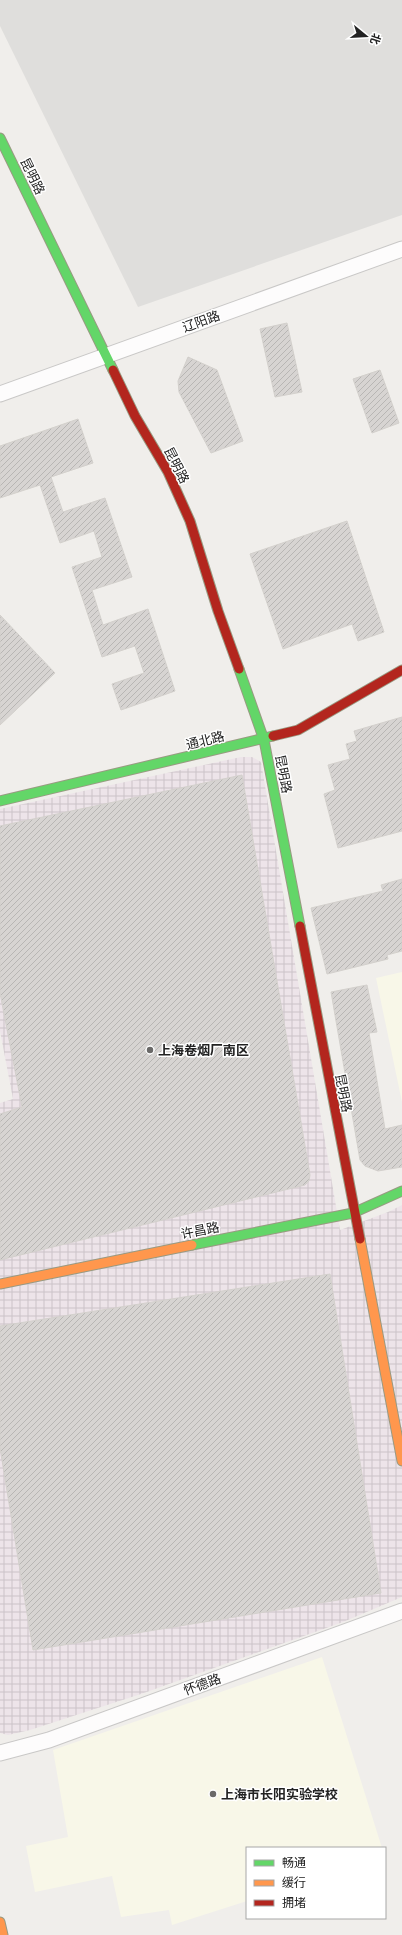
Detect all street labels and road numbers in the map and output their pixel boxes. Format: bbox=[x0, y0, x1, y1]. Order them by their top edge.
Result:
street label: 昆明路 bbox=[17, 155, 48, 197]
street label: 辽阳路 bbox=[180, 308, 222, 335]
street label: 昆明路 bbox=[161, 444, 192, 486]
street label: 通北路 bbox=[184, 728, 226, 752]
street label: 昆明路 bbox=[272, 754, 295, 795]
street label: 昆明路 bbox=[332, 1073, 355, 1114]
street label: 许昌路 bbox=[180, 1219, 221, 1242]
street label: 怀德路 bbox=[181, 1671, 223, 1698]

